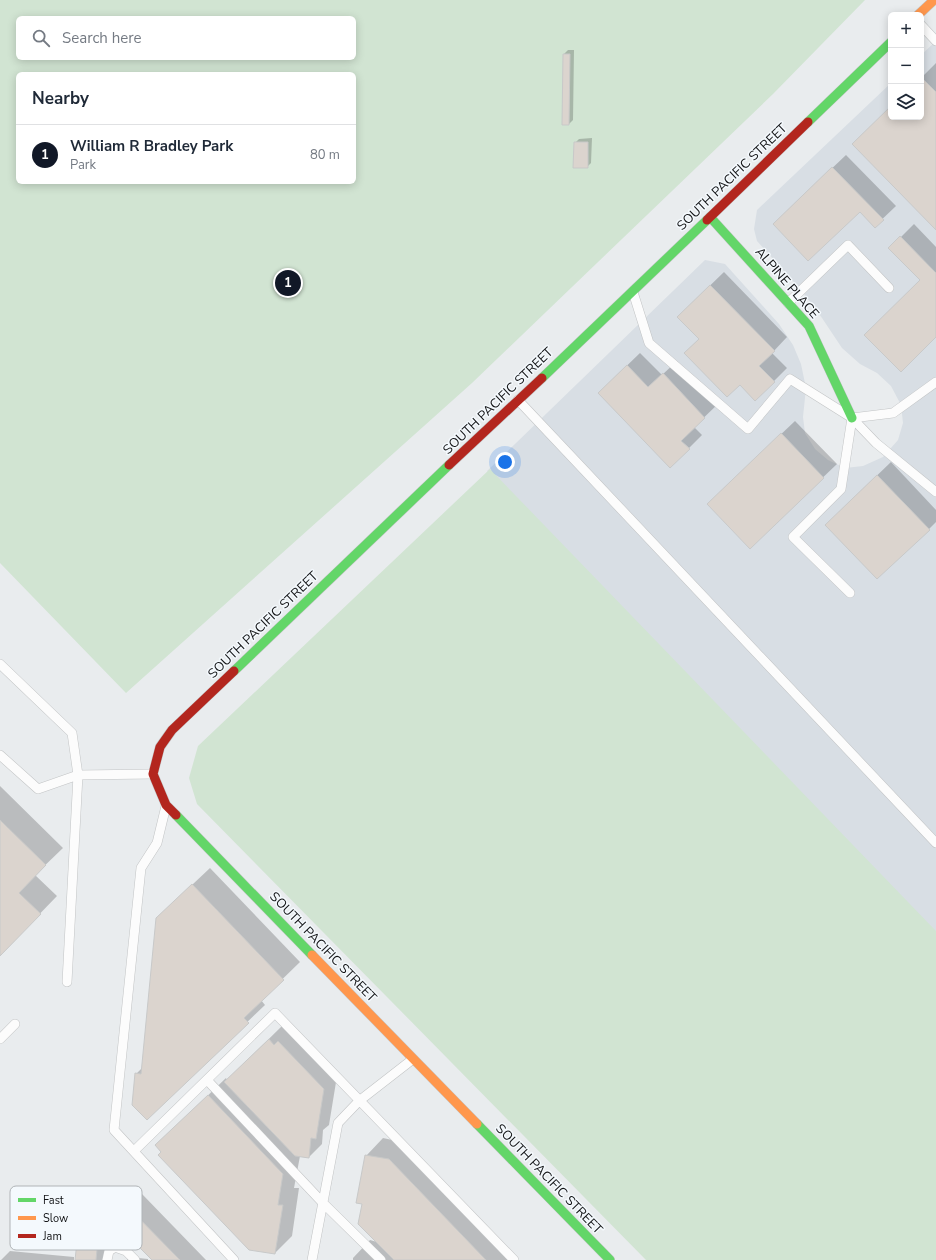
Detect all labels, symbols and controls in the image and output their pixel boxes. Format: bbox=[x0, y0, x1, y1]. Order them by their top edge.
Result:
map controls bbox=[888, 12, 924, 120]
button: + bbox=[888, 12, 924, 48]
search box bbox=[16, 16, 356, 60]
icon: search bbox=[30, 27, 52, 49]
text: Search here bbox=[62, 28, 142, 48]
button: − bbox=[888, 48, 924, 84]
button: layers bbox=[888, 84, 924, 120]
text: Nearby bbox=[32, 87, 89, 110]
street label: SOUTH PACIFIC STREET bbox=[673, 119, 791, 234]
text: William R Bradley Park bbox=[70, 136, 233, 156]
text: 1 bbox=[41, 146, 49, 164]
text: 80 m bbox=[310, 146, 340, 164]
text: Park bbox=[70, 156, 96, 174]
street label: ALPINE PLACE bbox=[751, 243, 823, 323]
pin: 1 bbox=[275, 268, 301, 298]
street label: SOUTH PACIFIC STREET bbox=[439, 343, 557, 458]
your location bbox=[495, 452, 515, 472]
street label: SOUTH PACIFIC STREET bbox=[204, 567, 322, 682]
street label: SOUTH PACIFIC STREET bbox=[266, 888, 381, 1006]
street label: SOUTH PACIFIC STREET bbox=[492, 1120, 607, 1238]
legend bbox=[10, 1186, 142, 1250]
text: Fast bbox=[43, 1193, 64, 1208]
text: Slow bbox=[43, 1211, 68, 1226]
text: Jam bbox=[42, 1229, 62, 1244]

